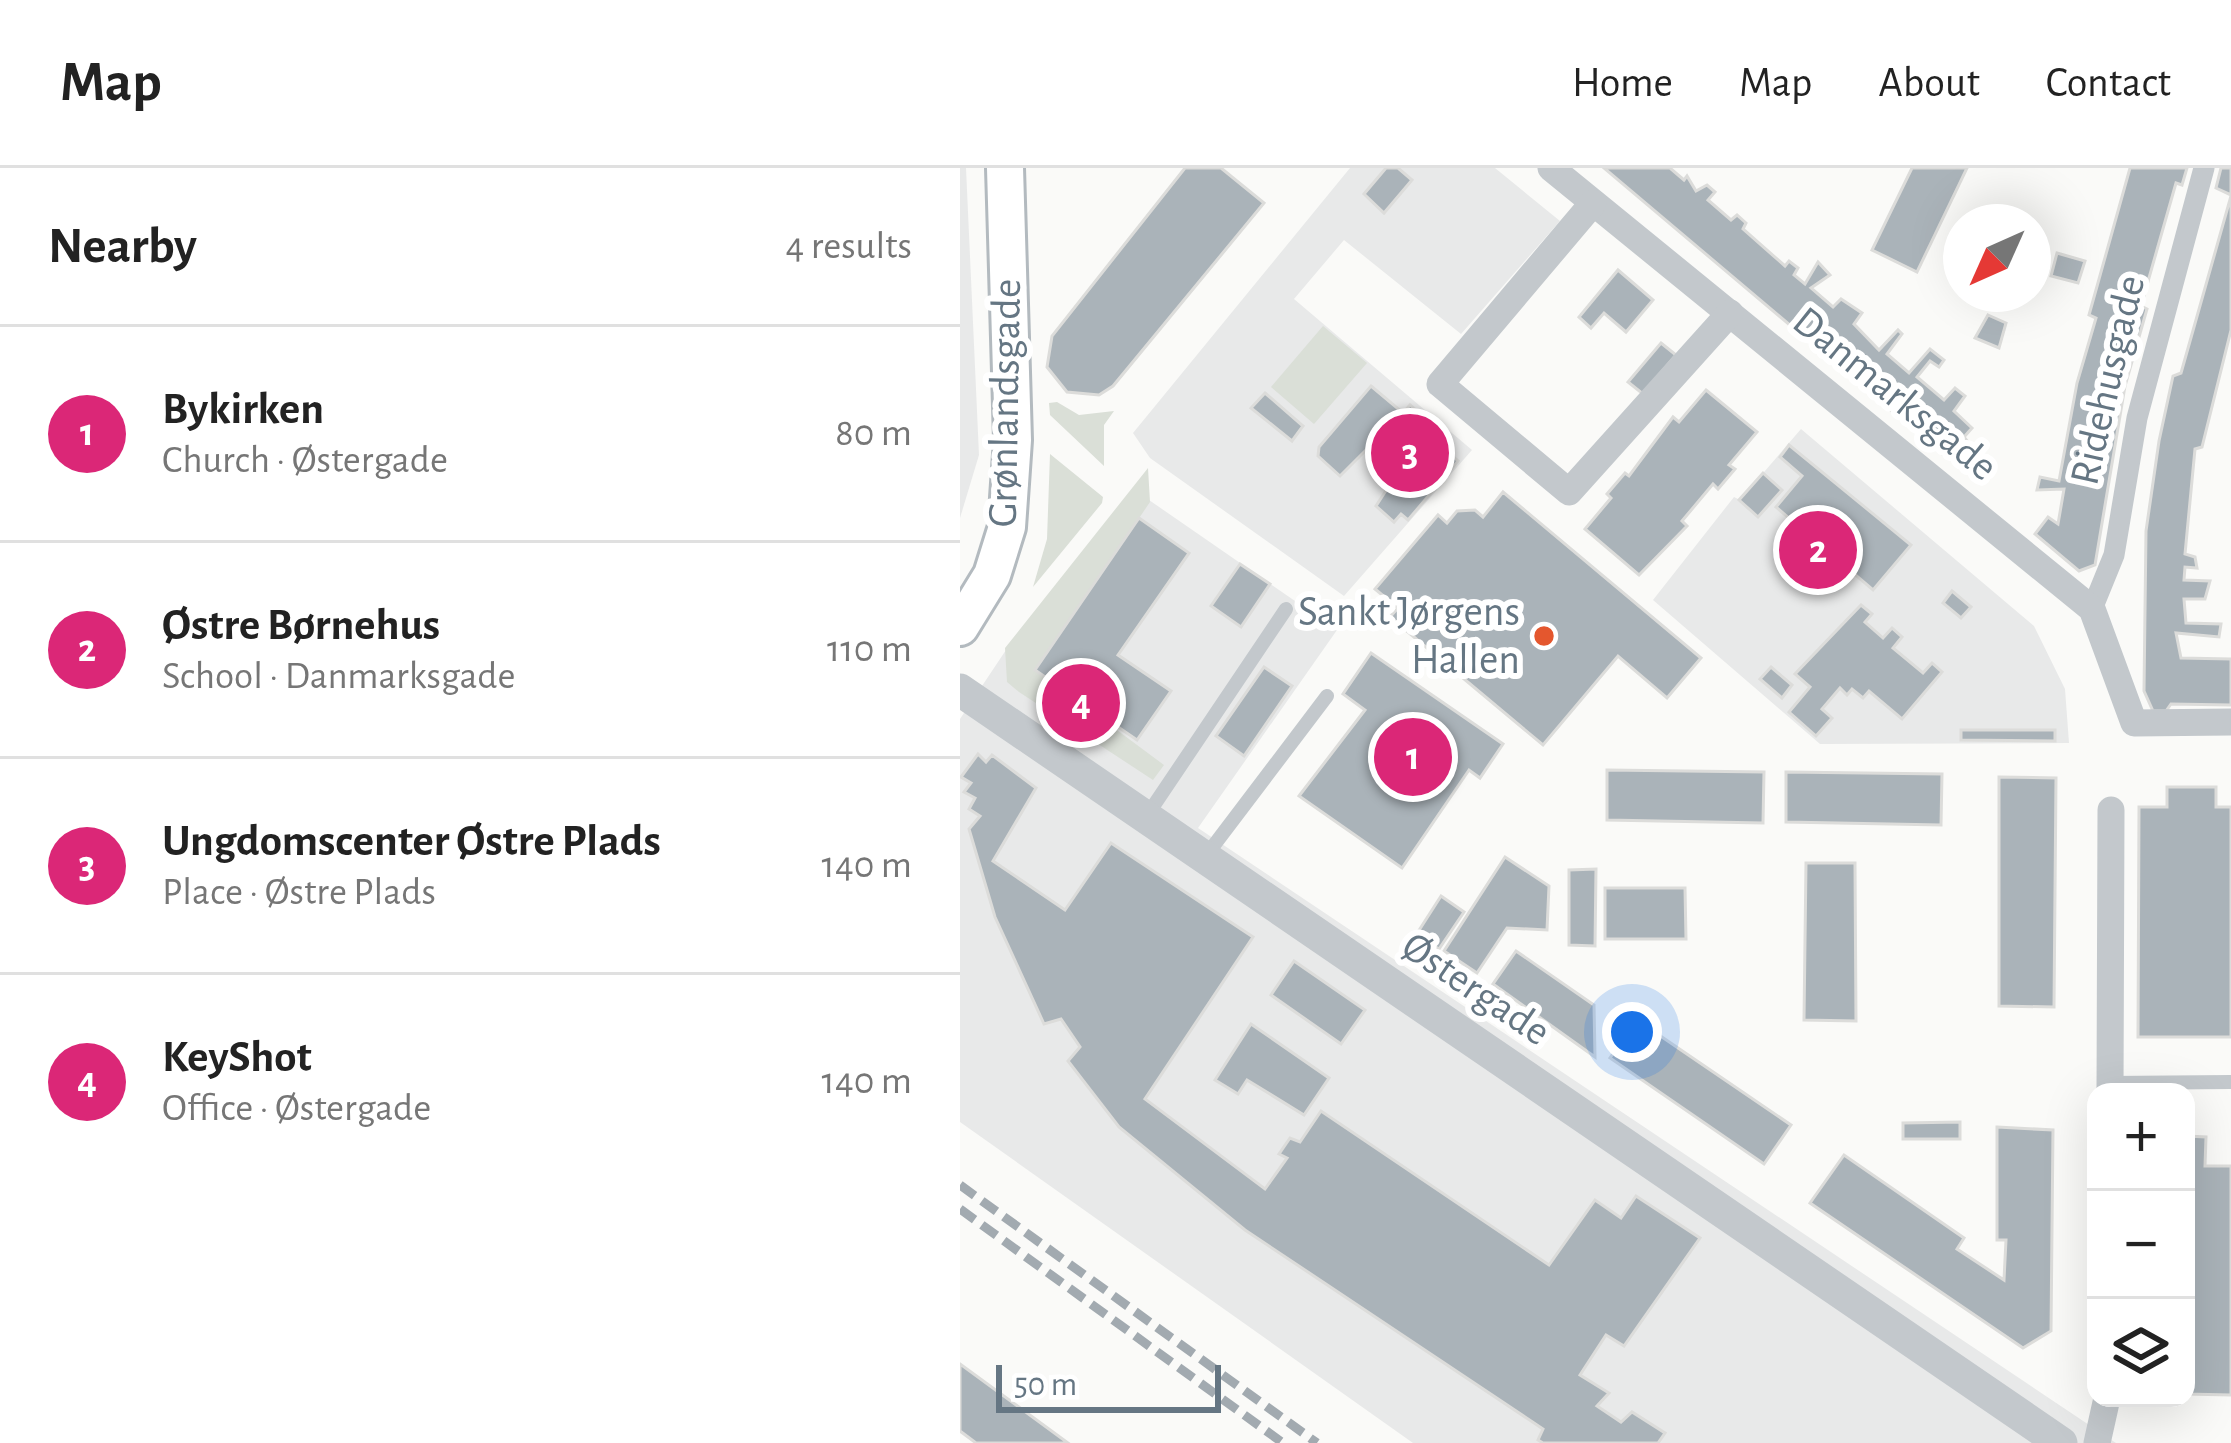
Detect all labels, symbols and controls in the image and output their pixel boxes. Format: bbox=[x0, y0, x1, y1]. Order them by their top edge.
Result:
text: Map bbox=[60, 54, 162, 111]
text: Home bbox=[1572, 62, 1673, 104]
text: Map bbox=[1739, 62, 1812, 104]
text: About bbox=[1878, 62, 1980, 104]
text: Contact bbox=[2046, 62, 2171, 104]
north arrow bbox=[1943, 204, 2051, 312]
text: Nearby bbox=[48, 221, 197, 272]
text: 4 results bbox=[785, 227, 912, 266]
street label: Ridehusgade bbox=[2063, 271, 2153, 489]
street label: Grønlandsgade bbox=[982, 278, 1028, 528]
street label: Danmarksgade bbox=[1785, 299, 2005, 489]
text: Bykirken bbox=[162, 387, 324, 432]
pin: 3 bbox=[1371, 408, 1449, 498]
text: 1 bbox=[80, 414, 94, 453]
text: 80 m bbox=[835, 414, 912, 453]
text: Church · Østergade bbox=[162, 441, 448, 480]
pin: 2 bbox=[1779, 505, 1857, 595]
place label: Sankt Jørgens Hallen bbox=[1298, 591, 1520, 681]
text: Østre Børnehus bbox=[162, 603, 440, 648]
marker: Sankt Jørgens Hallen bbox=[1531, 623, 1557, 649]
text: 2 bbox=[78, 630, 96, 669]
text: 110 m bbox=[827, 630, 912, 669]
text: School · Danmarksgade bbox=[162, 657, 516, 696]
pin: 4 bbox=[1042, 658, 1120, 748]
pin: 1 bbox=[1374, 712, 1452, 802]
text: Ungdomscenter Østre Plads bbox=[162, 819, 661, 864]
text: 3 bbox=[79, 846, 95, 885]
text: 140 m bbox=[822, 846, 912, 885]
text: Place · Østre Plads bbox=[162, 873, 436, 912]
street label: Østergade bbox=[1394, 925, 1558, 1053]
your location bbox=[1602, 1002, 1662, 1062]
text: KeyShot bbox=[162, 1035, 312, 1080]
text: 4 bbox=[77, 1062, 97, 1101]
text: 140 m bbox=[822, 1062, 912, 1101]
map controls bbox=[2087, 1083, 2195, 1407]
button: + bbox=[2087, 1083, 2195, 1191]
text: Office · Østergade bbox=[162, 1089, 431, 1128]
button: − bbox=[2087, 1191, 2195, 1299]
button: layers bbox=[2087, 1299, 2195, 1407]
scale bar bbox=[996, 1359, 1221, 1412]
text: 50 m bbox=[1014, 1369, 1077, 1402]

